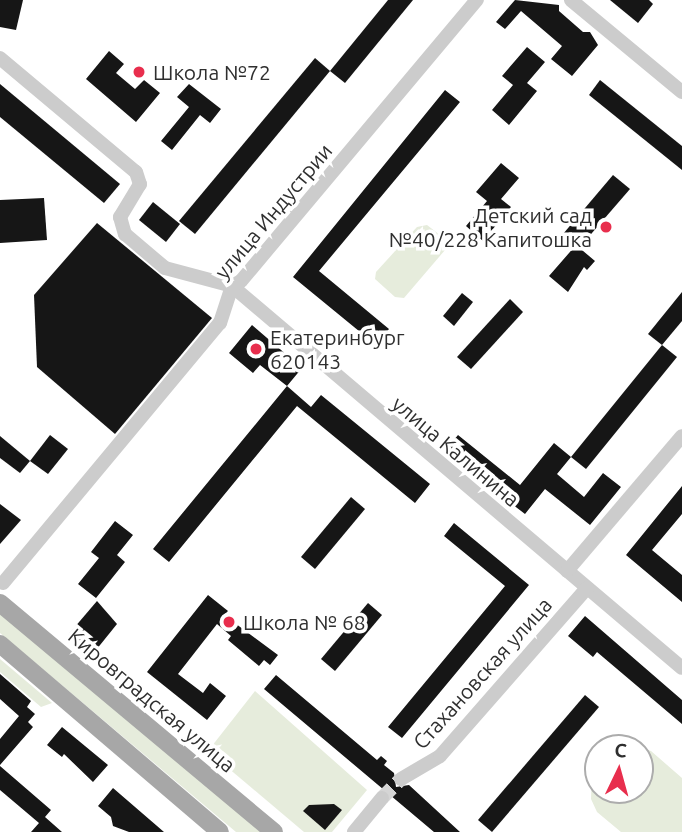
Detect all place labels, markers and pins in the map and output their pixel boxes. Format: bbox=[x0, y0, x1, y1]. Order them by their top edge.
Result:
place label: Школа №72 bbox=[153, 59, 271, 85]
marker: Школа №72 bbox=[131, 64, 147, 80]
place label: Детский сад №40/228 Капитошка bbox=[389, 202, 592, 252]
marker: Детский сад №40/228 Капитошка bbox=[598, 219, 614, 235]
place label: Екатеринбург 620143 bbox=[270, 324, 404, 374]
marker: Екатеринбург 620143 bbox=[248, 341, 264, 357]
place label: Школа № 68 bbox=[243, 609, 366, 635]
marker: Школа № 68 bbox=[221, 614, 237, 630]

